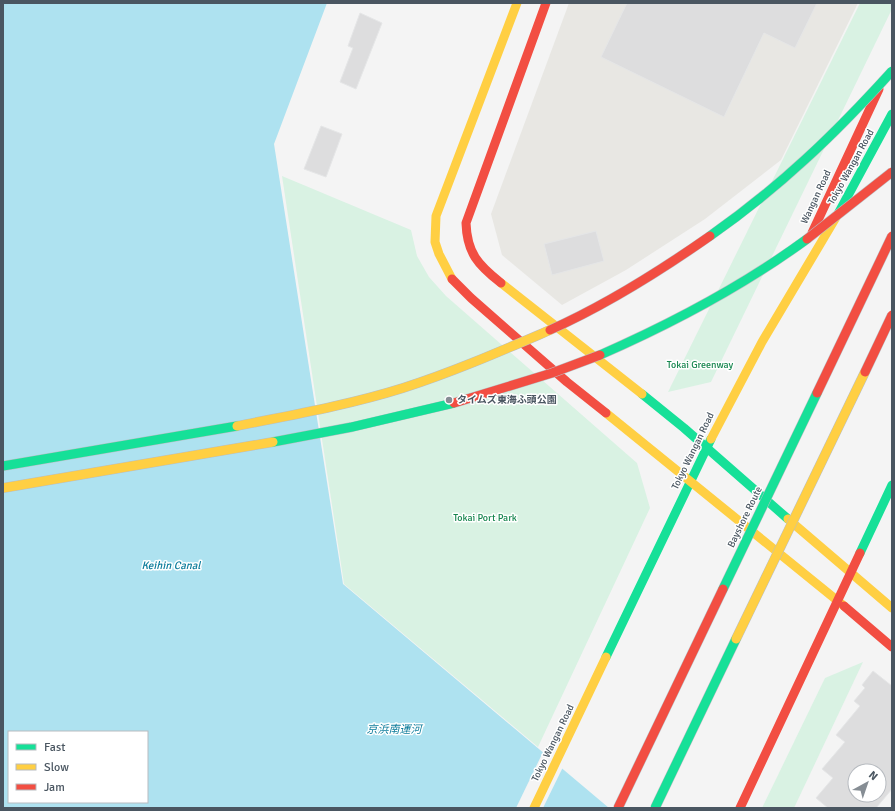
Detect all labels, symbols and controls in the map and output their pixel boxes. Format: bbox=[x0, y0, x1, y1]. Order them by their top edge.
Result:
street label: Tokyo Wangan Road bbox=[825, 127, 877, 207]
street label: Wangan Road bbox=[798, 168, 834, 226]
park label: Tokai Greenway bbox=[667, 359, 733, 371]
place label: タイムズ東海ふ頭公園 bbox=[457, 394, 557, 406]
marker: タイムズ東海ふ頭公園 bbox=[444, 395, 454, 405]
street label: Tokyo Wangan Road bbox=[669, 410, 717, 492]
street label: Bayshore Route bbox=[725, 485, 765, 549]
park label: Tokai Port Park bbox=[453, 512, 517, 524]
water label: Keihin Canal bbox=[141, 559, 201, 572]
street label: Tokyo Wangan Road bbox=[529, 702, 577, 784]
water label: 京浜南運河 bbox=[367, 723, 423, 736]
legend bbox=[8, 731, 148, 803]
text: Fast bbox=[44, 740, 65, 755]
text: Slow bbox=[44, 760, 69, 775]
north arrow bbox=[847, 763, 887, 803]
text: N bbox=[866, 768, 880, 783]
text: Jam bbox=[44, 780, 65, 795]

